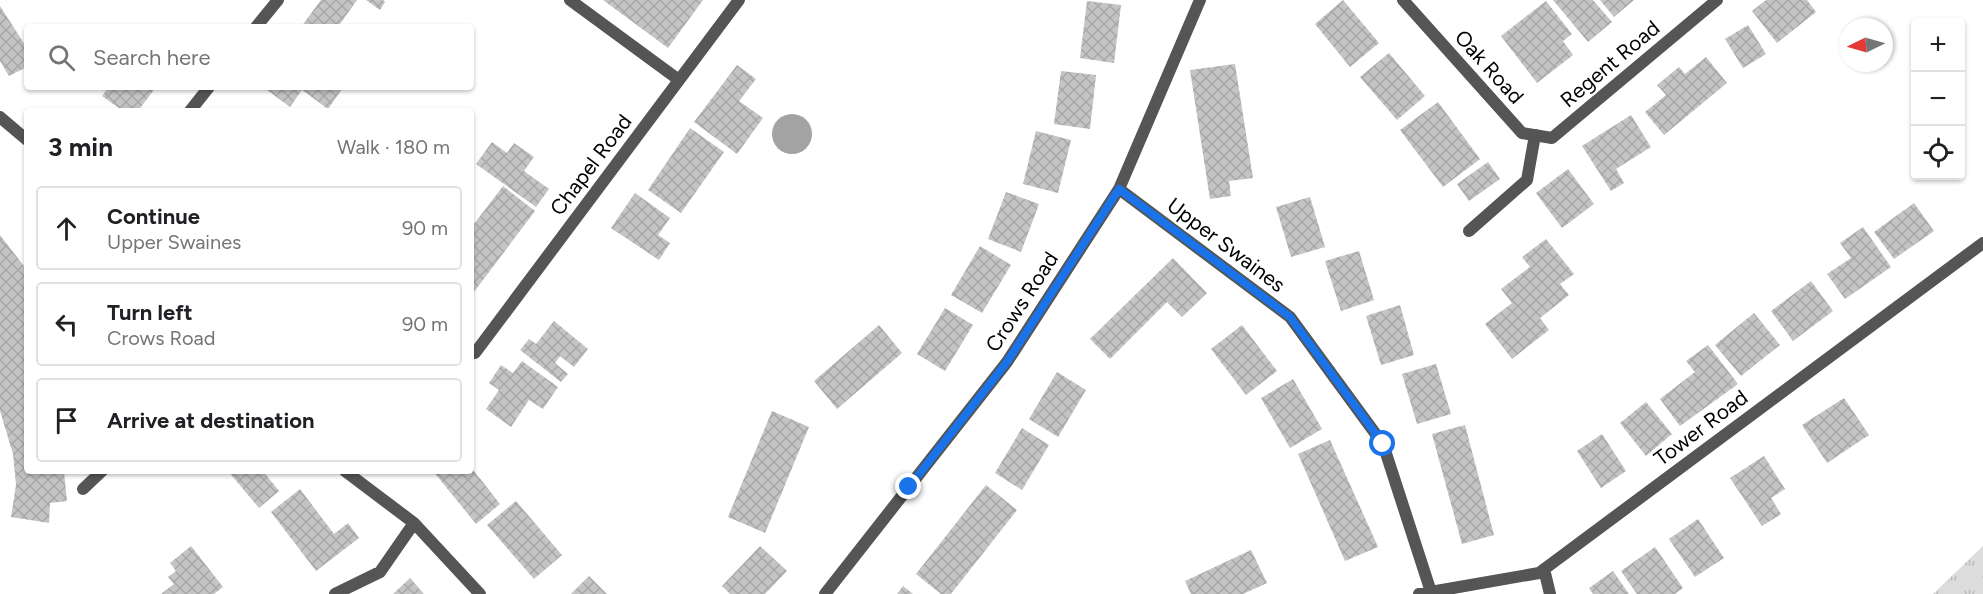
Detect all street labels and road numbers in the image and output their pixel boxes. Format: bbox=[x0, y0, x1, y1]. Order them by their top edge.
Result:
street label: Regent Road bbox=[1555, 15, 1664, 112]
street label: Oak Road bbox=[1450, 25, 1529, 109]
street label: Chapel Road bbox=[545, 109, 637, 220]
street label: Upper Swaines bbox=[1162, 192, 1290, 297]
street label: Crows Road bbox=[980, 247, 1063, 356]
street label: Tower Road bbox=[1649, 384, 1752, 471]

